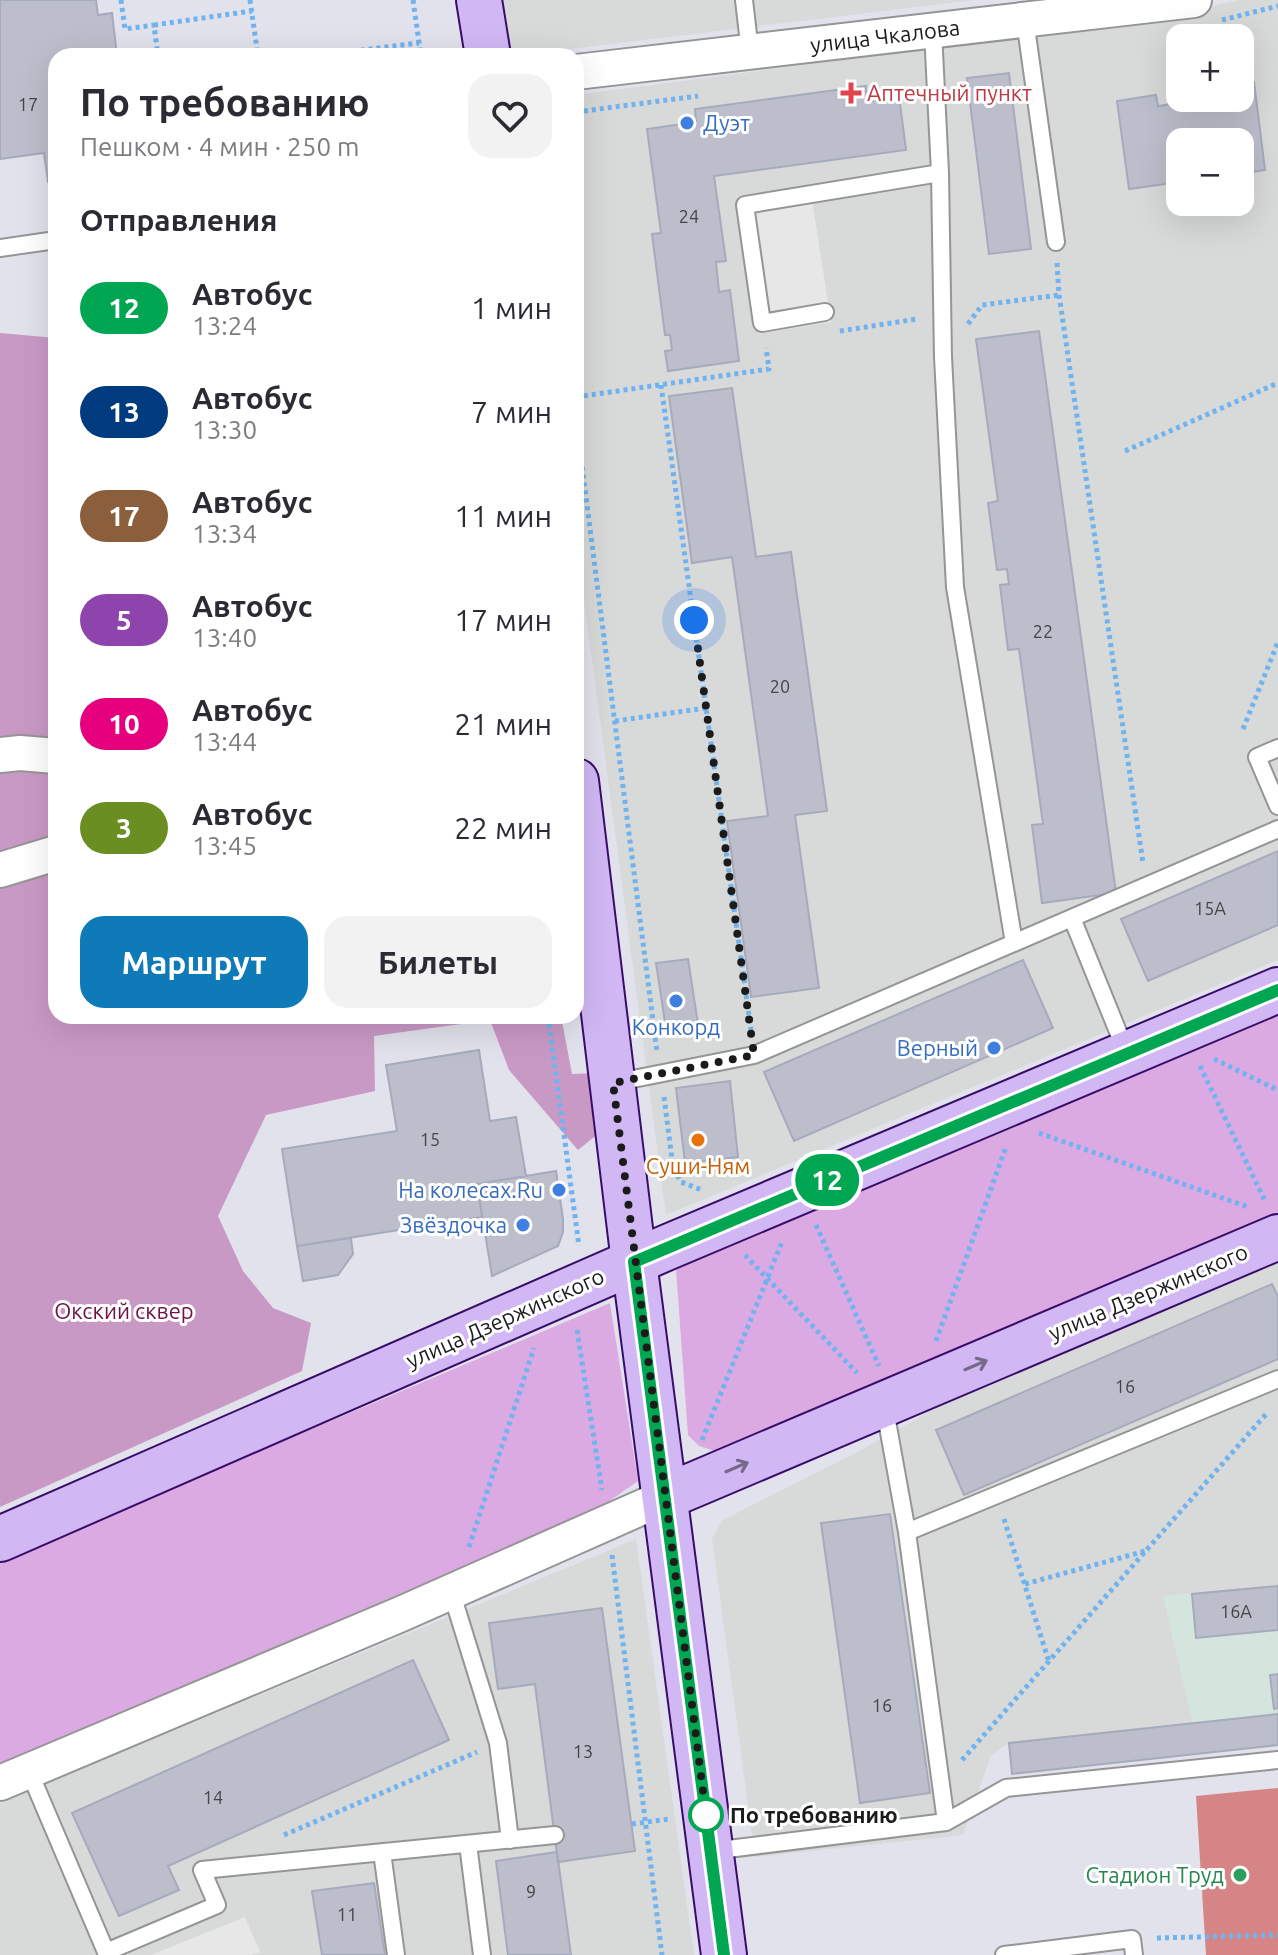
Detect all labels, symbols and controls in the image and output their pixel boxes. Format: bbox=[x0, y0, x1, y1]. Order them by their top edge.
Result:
street label: улица Чкалова bbox=[809, 14, 961, 57]
map controls bbox=[1166, 24, 1254, 216]
button: + bbox=[1166, 24, 1254, 112]
button: heart bbox=[468, 74, 552, 158]
place label: Аптечный пункт bbox=[867, 80, 1032, 105]
text: По требованию bbox=[80, 81, 370, 123]
marker: Аптечный пункт bbox=[842, 84, 860, 102]
house number: 17 bbox=[18, 94, 38, 114]
place label: Дуэт bbox=[703, 110, 750, 135]
marker: Дуэт bbox=[678, 114, 696, 132]
button: − bbox=[1166, 128, 1254, 216]
text: Пешком · 4 мин · 250 m bbox=[80, 132, 359, 161]
text: Отправления bbox=[80, 203, 277, 237]
house number: 24 bbox=[679, 206, 699, 226]
text: Автобус bbox=[192, 277, 312, 311]
text: 1 мин bbox=[471, 291, 552, 325]
text: 12 bbox=[108, 292, 140, 323]
text: 13:24 bbox=[192, 311, 257, 340]
text: Автобус bbox=[192, 381, 312, 415]
text: 7 мин bbox=[471, 395, 552, 429]
text: 13 bbox=[108, 396, 140, 427]
text: 13:30 bbox=[192, 415, 257, 444]
text: Автобус bbox=[192, 485, 312, 519]
text: 11 мин bbox=[454, 499, 552, 533]
text: 17 bbox=[108, 500, 140, 531]
text: 13:34 bbox=[192, 519, 257, 548]
text: Автобус bbox=[192, 589, 312, 623]
your location bbox=[674, 600, 714, 640]
text: 17 мин bbox=[454, 603, 552, 637]
text: 5 bbox=[116, 604, 132, 635]
house number: 22 bbox=[1033, 621, 1053, 641]
text: 13:40 bbox=[192, 623, 257, 652]
house number: 20 bbox=[770, 676, 790, 696]
text: Автобус bbox=[192, 693, 312, 727]
text: 21 мин bbox=[454, 707, 552, 741]
text: 10 bbox=[108, 708, 140, 739]
text: 13:44 bbox=[192, 727, 257, 756]
text: Автобус bbox=[192, 797, 312, 831]
text: 22 мин bbox=[454, 811, 552, 845]
text: 3 bbox=[116, 812, 132, 843]
text: 13:45 bbox=[192, 831, 257, 860]
house number: 15А bbox=[1194, 898, 1226, 918]
button: Маршрут bbox=[80, 916, 308, 1008]
button: Билеты bbox=[324, 916, 552, 1008]
marker: Конкорд bbox=[667, 992, 685, 1010]
place label: Конкорд bbox=[632, 1014, 720, 1039]
place label: Верный bbox=[897, 1035, 978, 1060]
marker: Верный bbox=[985, 1039, 1003, 1057]
house number: 15 bbox=[420, 1129, 440, 1149]
marker: Суши-Ням bbox=[689, 1131, 707, 1149]
place label: Суши-Ням bbox=[646, 1153, 750, 1178]
line badge: 12 bbox=[791, 1154, 863, 1206]
text: 12 bbox=[811, 1164, 843, 1195]
place label: На колесах.Ru bbox=[398, 1177, 543, 1202]
marker: На колесах.Ru bbox=[550, 1181, 568, 1199]
place label: Звёздочка bbox=[400, 1212, 507, 1237]
marker: Звёздочка bbox=[514, 1216, 532, 1234]
street label: улица Дзержинского bbox=[1045, 1238, 1251, 1345]
street label: улица Дзержинского bbox=[402, 1263, 608, 1372]
park label: Окский сквер bbox=[54, 1298, 194, 1323]
one-way arrow bbox=[963, 1356, 988, 1371]
house number: 16 bbox=[1115, 1376, 1135, 1396]
one-way arrow bbox=[724, 1458, 749, 1473]
house number: 16А bbox=[1220, 1601, 1252, 1621]
house number: 16 bbox=[872, 1695, 892, 1715]
house number: 13 bbox=[573, 1741, 593, 1761]
house number: 14 bbox=[203, 1787, 223, 1807]
marker: По требованию bbox=[689, 1798, 723, 1832]
place label: По требованию bbox=[730, 1802, 898, 1827]
place label: Стадион Труд bbox=[1085, 1862, 1224, 1887]
marker: Стадион Труд bbox=[1231, 1866, 1249, 1884]
house number: 9 bbox=[526, 1881, 536, 1901]
house number: 11 bbox=[337, 1904, 357, 1924]

